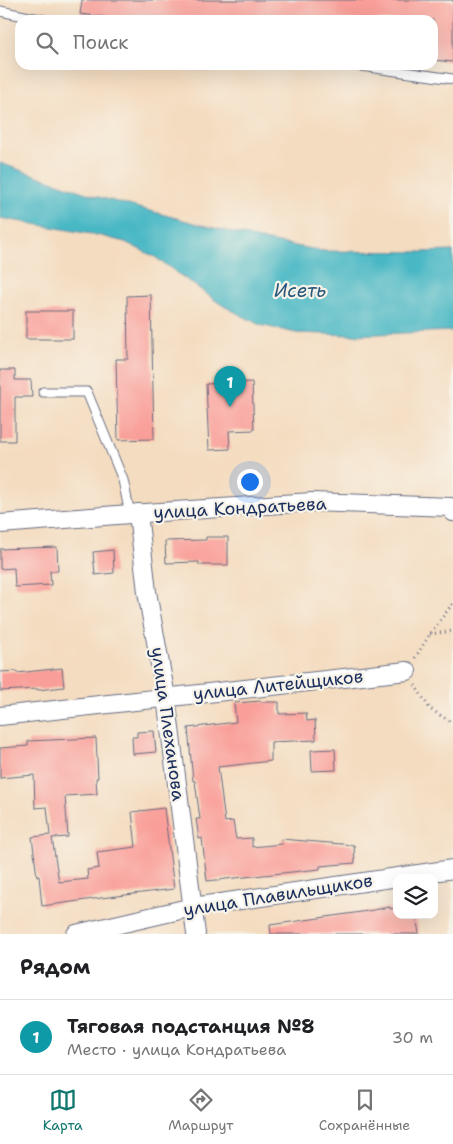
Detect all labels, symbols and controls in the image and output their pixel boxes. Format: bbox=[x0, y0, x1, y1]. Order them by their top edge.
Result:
search box bbox=[15, 15, 438, 70]
icon: search bbox=[33, 29, 61, 57]
text: Поиск bbox=[73, 30, 128, 55]
water label: Исеть bbox=[274, 278, 326, 303]
pin: 1 bbox=[214, 366, 246, 407]
your location bbox=[237, 469, 263, 495]
street label: улица Кондратьева bbox=[153, 491, 327, 525]
street label: улица Плеханова bbox=[145, 646, 191, 802]
street label: улица Литейщиков bbox=[192, 664, 364, 706]
street label: улица Плавильщиков bbox=[182, 868, 374, 922]
map controls bbox=[393, 874, 438, 919]
button: layers bbox=[393, 874, 438, 919]
text: Рядом bbox=[20, 953, 90, 981]
text: Тяговая подстанция №8 bbox=[67, 1014, 315, 1039]
text: 1 bbox=[32, 1027, 40, 1048]
text: 30 m bbox=[392, 1027, 433, 1048]
text: Место · улица Кондратьева bbox=[67, 1039, 286, 1060]
tab: Карта bbox=[43, 1086, 83, 1134]
tab: Маршрут bbox=[168, 1086, 233, 1134]
tab: Сохранённые bbox=[319, 1086, 410, 1134]

